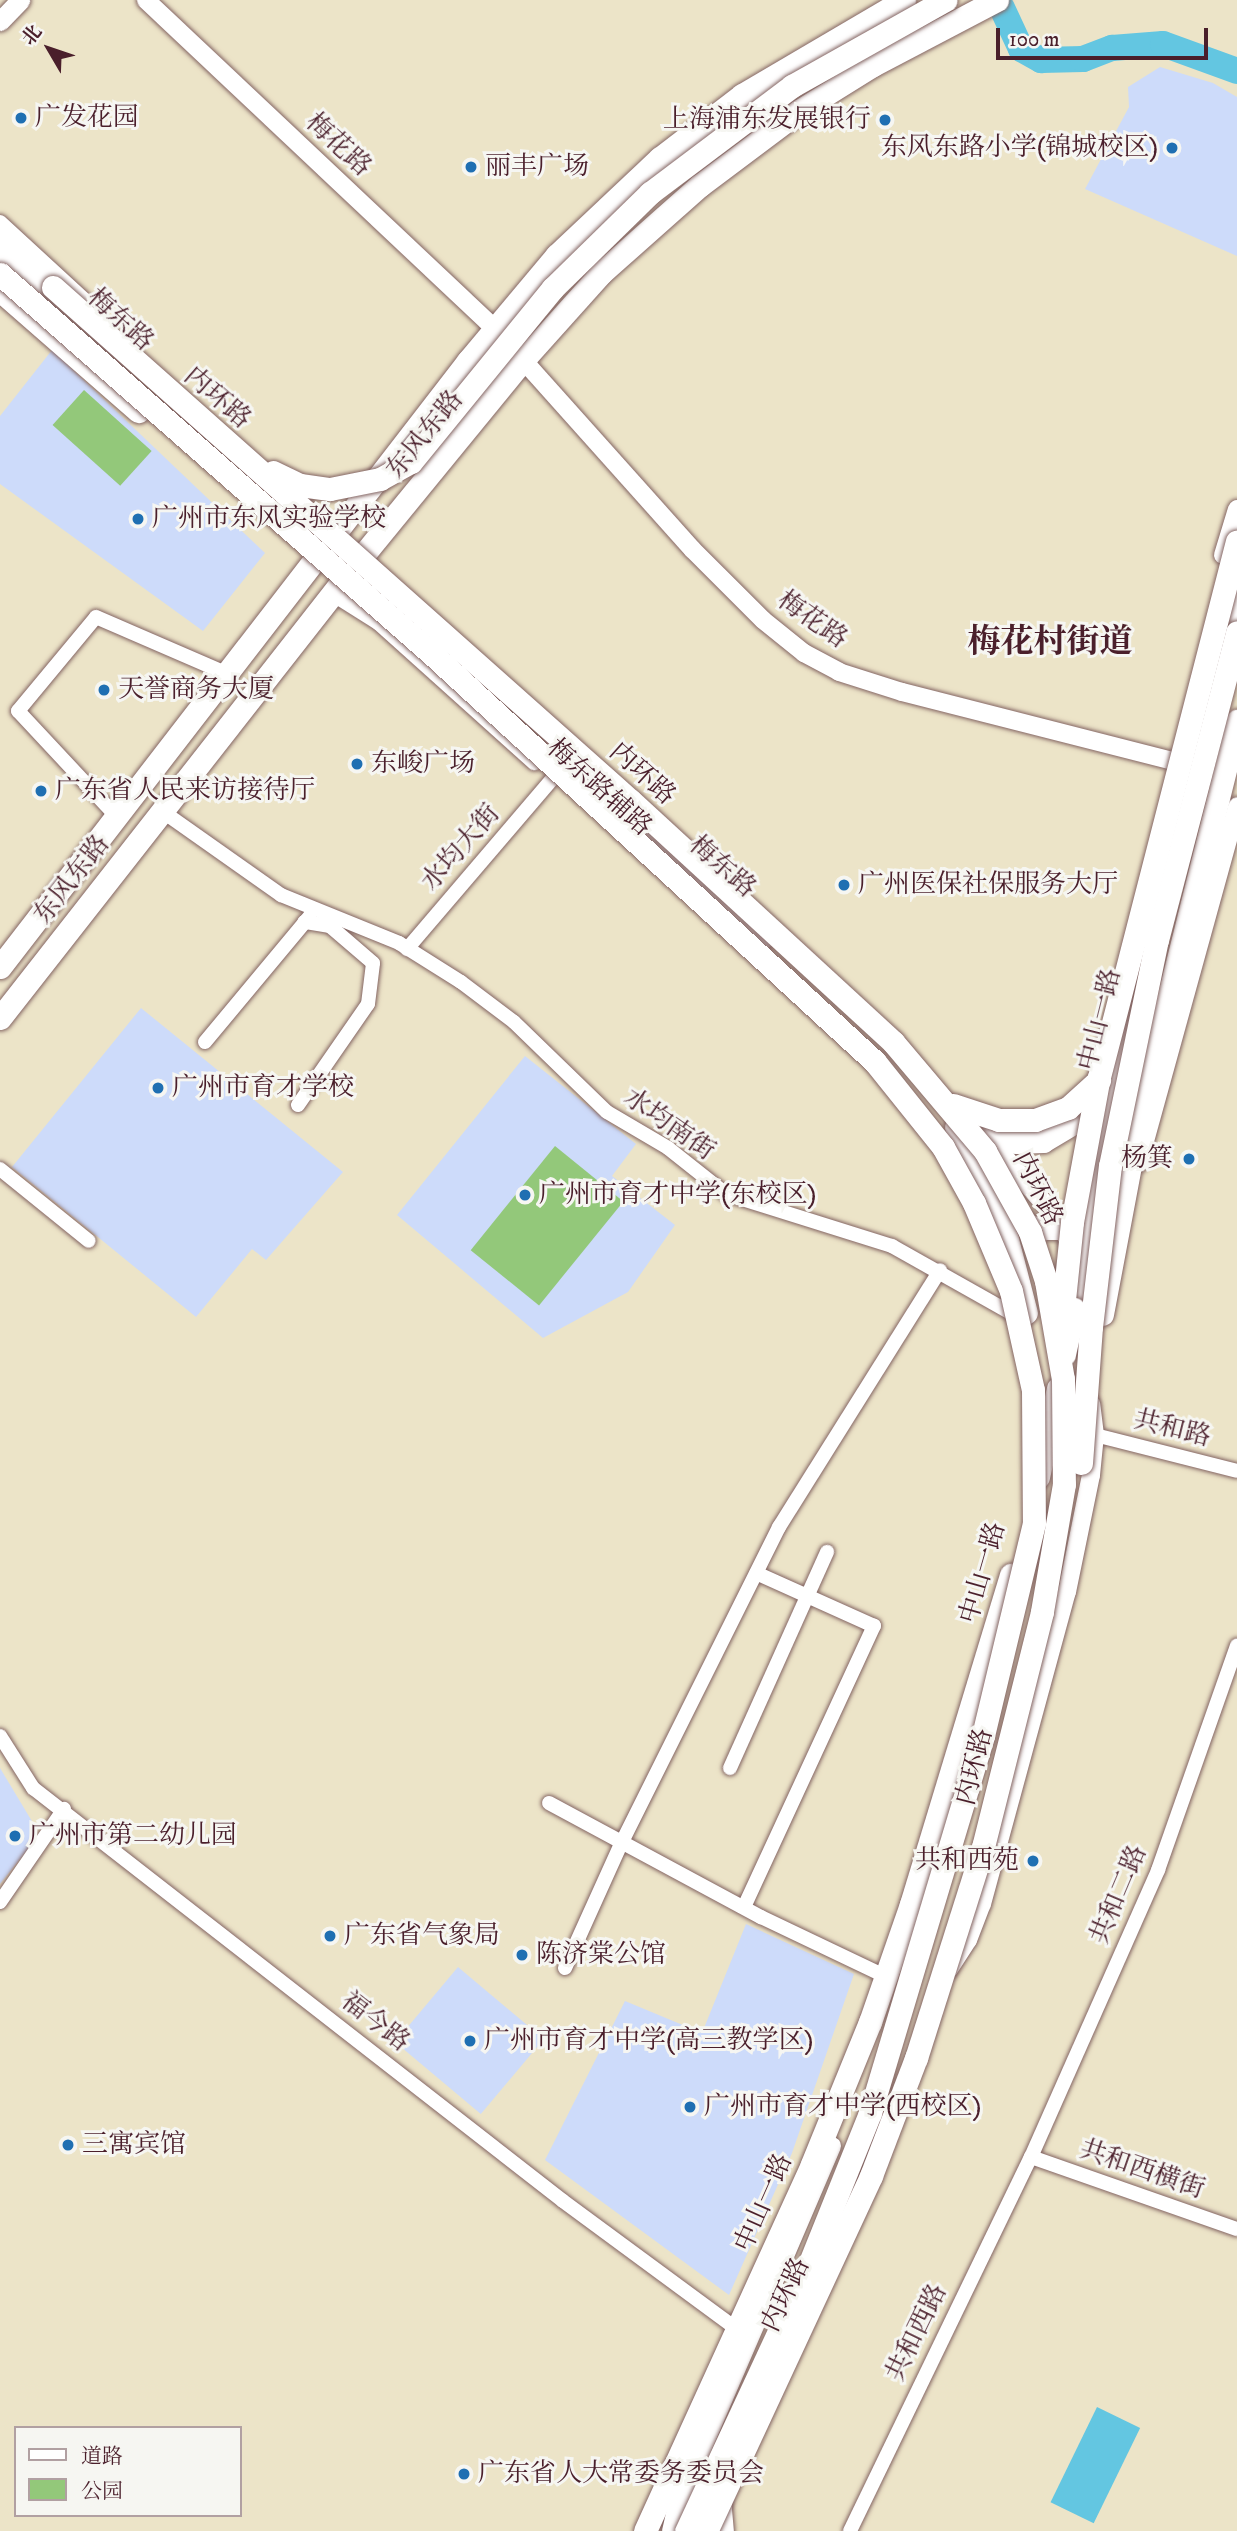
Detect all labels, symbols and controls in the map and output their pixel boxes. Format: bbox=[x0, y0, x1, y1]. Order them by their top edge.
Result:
north arrow bbox=[14, 14, 84, 84]
scale bar bbox=[999, 14, 1211, 58]
text: 北 bbox=[17, 21, 47, 50]
text: 100 m bbox=[1009, 27, 1060, 53]
place label: 广发花园 bbox=[35, 102, 139, 134]
place label: 上海浦东发展银行 bbox=[663, 104, 871, 136]
street label: 梅花路 bbox=[299, 107, 377, 183]
marker: 广发花园 bbox=[13, 110, 29, 126]
marker: 上海浦东发展银行 bbox=[877, 112, 893, 128]
place label: 东风东路小学(锦城校区) bbox=[881, 132, 1158, 164]
marker: 东风东路小学(锦城校区) bbox=[1164, 140, 1180, 156]
place label: 丽丰广场 bbox=[485, 151, 589, 183]
marker: 丽丰广场 bbox=[463, 159, 479, 175]
street label: 梅东路 bbox=[81, 282, 159, 358]
street label: 内环路 bbox=[177, 361, 257, 435]
street label: 东风东路 bbox=[380, 385, 470, 485]
place label: 广州市东风实验学校 bbox=[152, 503, 386, 535]
marker: 广州市东风实验学校 bbox=[130, 511, 146, 527]
street label: 梅花路 bbox=[771, 585, 853, 655]
district label: 梅花村街道 bbox=[968, 623, 1132, 663]
place label: 天誉商务大厦 bbox=[118, 674, 274, 706]
marker: 天誉商务大厦 bbox=[96, 682, 112, 698]
street label: 梅东路辅路 bbox=[540, 733, 658, 843]
street label: 内环路 bbox=[603, 736, 681, 812]
place label: 东峻广场 bbox=[371, 748, 475, 780]
marker: 东峻广场 bbox=[349, 756, 365, 772]
place label: 广东省人民来访接待厅 bbox=[55, 775, 315, 807]
marker: 广东省人民来访接待厅 bbox=[33, 783, 49, 799]
street label: 水均大街 bbox=[415, 799, 507, 897]
street label: 东风东路 bbox=[28, 829, 116, 931]
street label: 梅东路 bbox=[682, 830, 762, 904]
place label: 广州医保社保服务大厅 bbox=[858, 869, 1118, 901]
marker: 广州医保社保服务大厅 bbox=[836, 877, 852, 893]
street label: 中山一路 bbox=[1072, 966, 1128, 1074]
place label: 广州市育才学校 bbox=[172, 1072, 354, 1104]
marker: 广州市育才学校 bbox=[150, 1080, 166, 1096]
street label: 水均南街 bbox=[617, 1082, 721, 1168]
place label: 杨箕 bbox=[1121, 1143, 1173, 1175]
street label: 内环路 bbox=[1005, 1147, 1069, 1231]
marker: 杨箕 bbox=[1179, 1149, 1199, 1169]
place label: 广州市育才中学(东校区) bbox=[539, 1179, 816, 1211]
marker: 广州市育才中学(东校区) bbox=[517, 1187, 533, 1203]
street label: 共和路 bbox=[1130, 1404, 1214, 1454]
street label: 中山一路 bbox=[954, 1519, 1012, 1627]
street label: 内环路 bbox=[950, 1725, 1000, 1809]
place label: 广州市第二幼儿园 bbox=[29, 1820, 237, 1852]
marker: 广州市第二幼儿园 bbox=[7, 1828, 23, 1844]
street label: 共和二路 bbox=[1084, 1841, 1154, 1949]
place label: 共和西苑 bbox=[915, 1845, 1019, 1877]
marker: 共和西苑 bbox=[1025, 1853, 1041, 1869]
place label: 广东省气象局 bbox=[344, 1920, 500, 1952]
marker: 广东省气象局 bbox=[322, 1928, 338, 1944]
place label: 陈济棠公馆 bbox=[536, 1939, 666, 1971]
marker: 陈济棠公馆 bbox=[514, 1947, 530, 1963]
street label: 福今路 bbox=[335, 1986, 415, 2058]
place label: 广州市育才中学(高三教学区) bbox=[484, 2025, 813, 2057]
marker: 广州市育才中学(高三教学区) bbox=[462, 2033, 478, 2049]
place label: 广州市育才中学(西校区) bbox=[704, 2091, 981, 2123]
marker: 广州市育才中学(西校区) bbox=[682, 2099, 698, 2115]
place label: 三寓宾馆 bbox=[82, 2129, 186, 2161]
street label: 共和西横街 bbox=[1075, 2134, 1209, 2206]
marker: 三寓宾馆 bbox=[60, 2137, 76, 2153]
street label: 中山一路 bbox=[729, 2149, 799, 2257]
street label: 内环路 bbox=[755, 2253, 817, 2337]
street label: 共和西路 bbox=[880, 2279, 954, 2387]
legend bbox=[14, 2426, 242, 2517]
text: 道路 bbox=[81, 2444, 123, 2470]
place label: 广东省人大常委务委员会 bbox=[478, 2458, 764, 2490]
marker: 广东省人大常委务委员会 bbox=[456, 2466, 472, 2482]
text: 公园 bbox=[81, 2479, 123, 2505]

